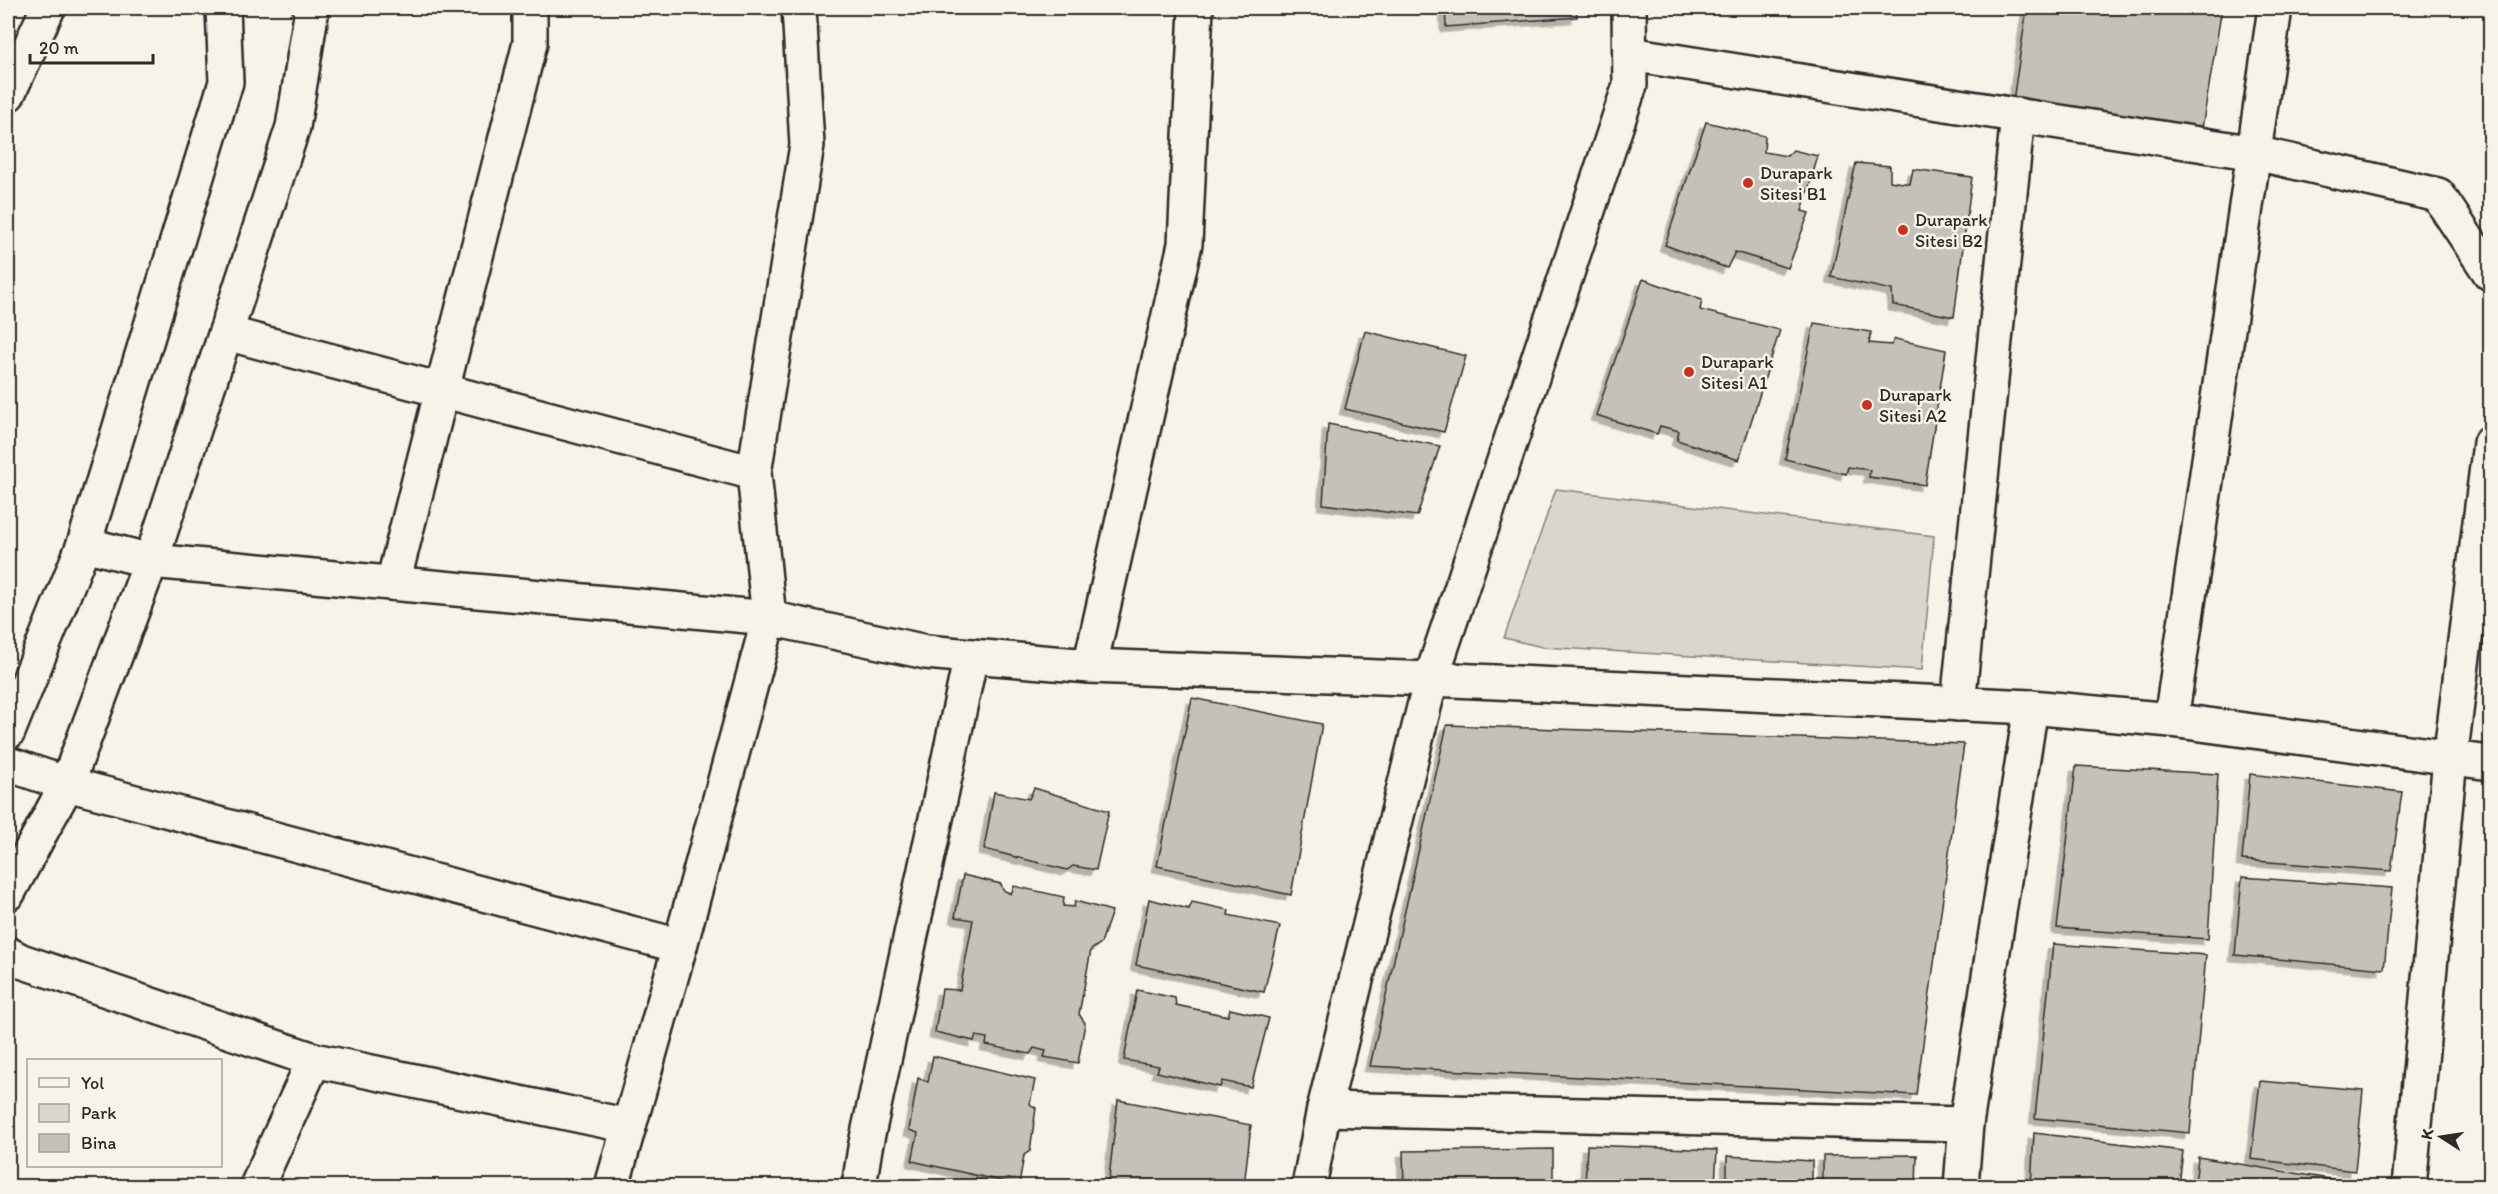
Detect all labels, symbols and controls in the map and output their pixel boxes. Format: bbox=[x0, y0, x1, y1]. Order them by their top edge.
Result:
scale bar bbox=[30, 27, 153, 65]
text: 20 m bbox=[39, 37, 79, 59]
place label: Durapark Sitesi B1 bbox=[1760, 162, 1833, 205]
marker: Durapark Sitesi B1 bbox=[1741, 176, 1755, 190]
place label: Durapark Sitesi B2 bbox=[1915, 209, 1988, 252]
marker: Durapark Sitesi B2 bbox=[1896, 223, 1910, 237]
place label: Durapark Sitesi A1 bbox=[1701, 351, 1774, 394]
marker: Durapark Sitesi A1 bbox=[1682, 365, 1696, 379]
place label: Durapark Sitesi A2 bbox=[1879, 384, 1952, 427]
marker: Durapark Sitesi A2 bbox=[1860, 398, 1874, 412]
legend bbox=[27, 1059, 222, 1167]
text: Yol bbox=[81, 1072, 104, 1094]
text: Park bbox=[81, 1102, 116, 1124]
north arrow bbox=[2411, 1107, 2471, 1167]
text: K bbox=[2416, 1126, 2437, 1141]
text: Bina bbox=[81, 1132, 116, 1154]

